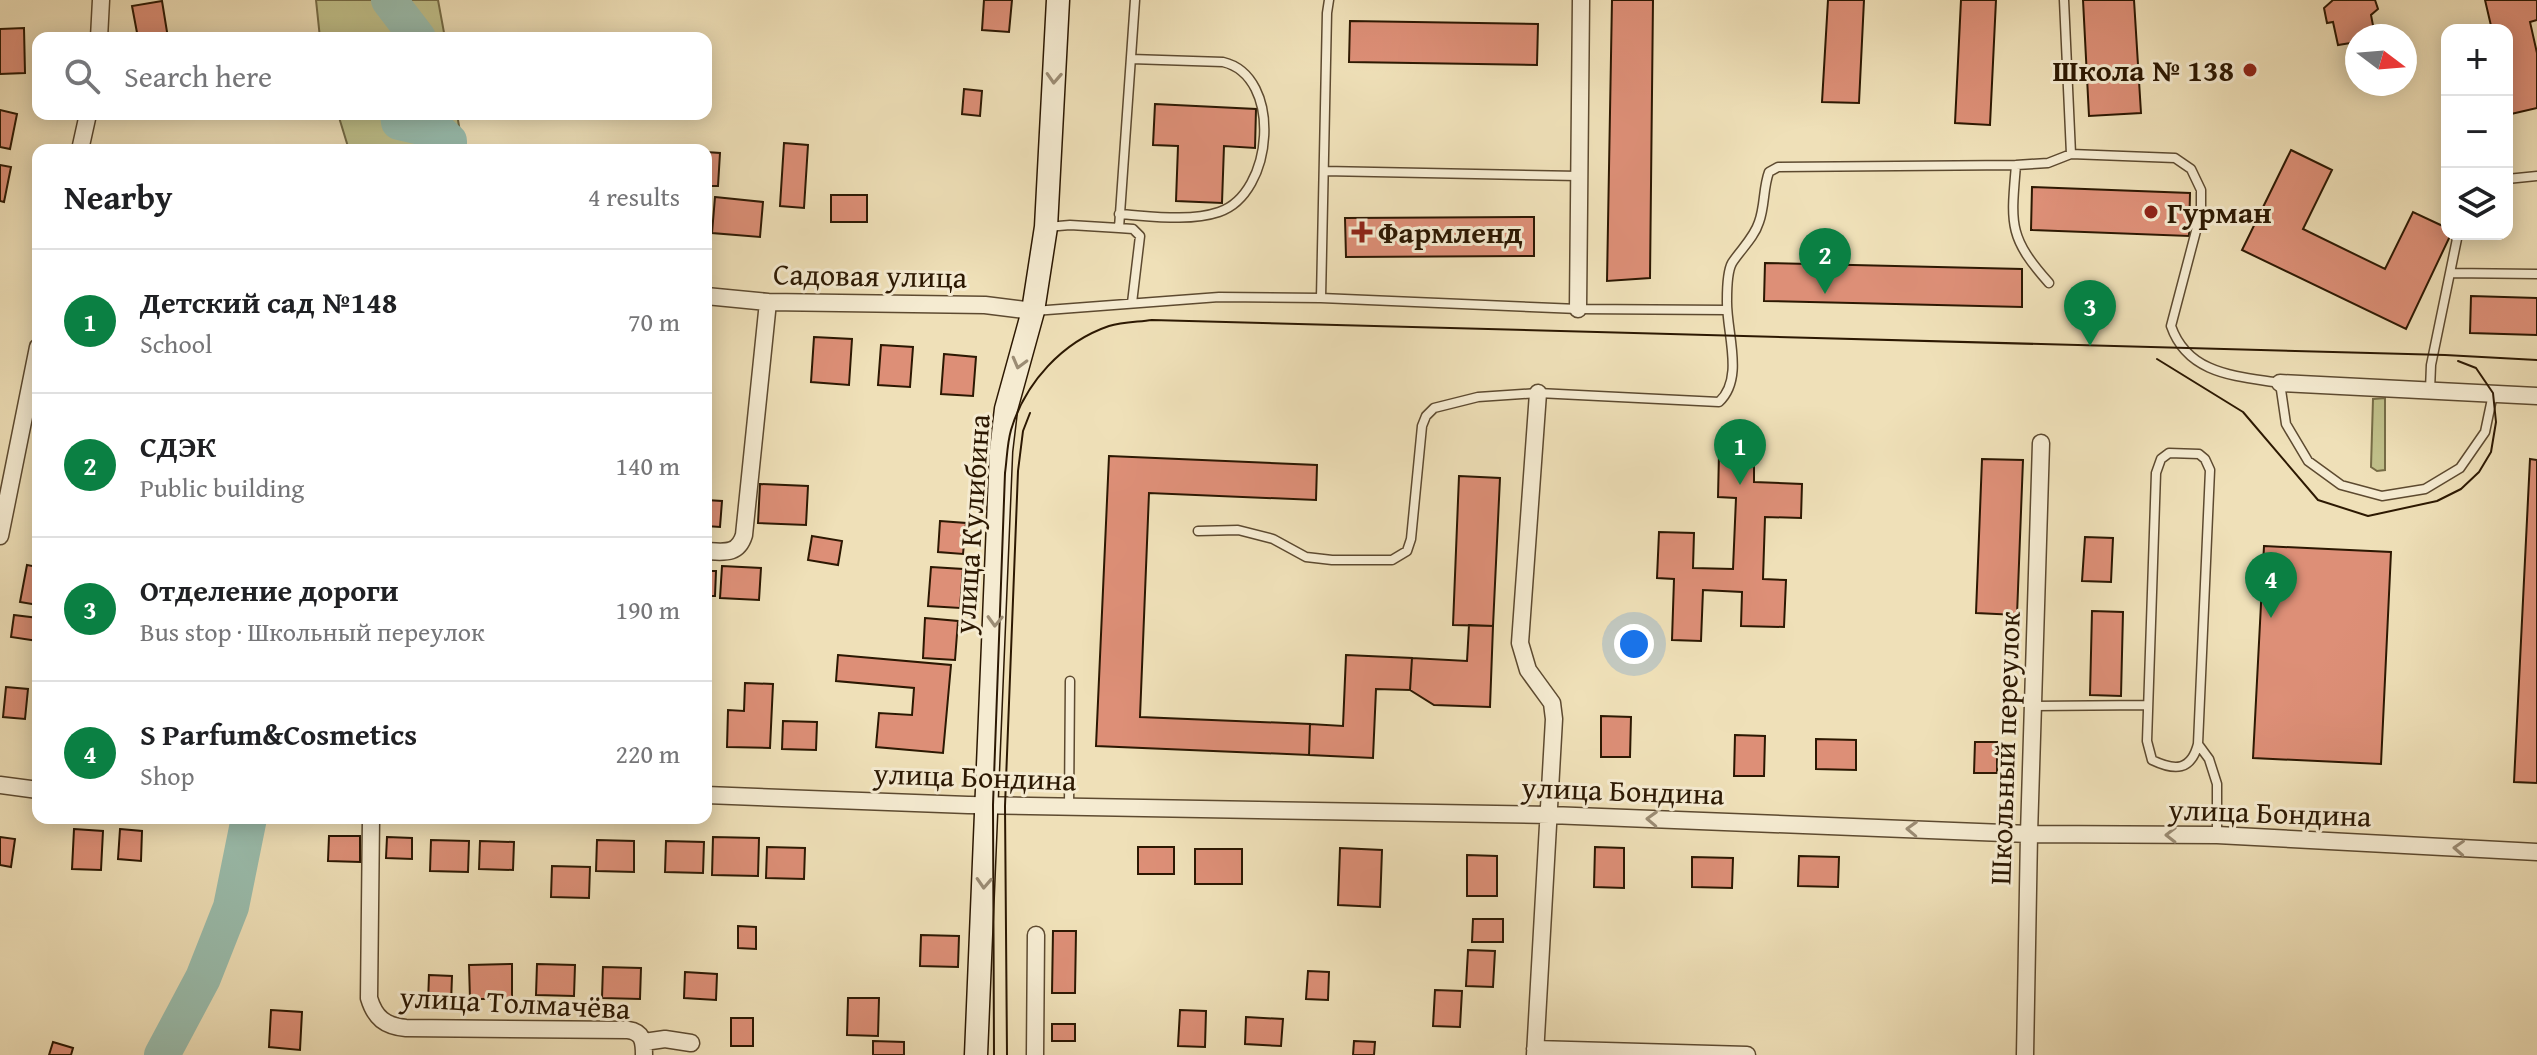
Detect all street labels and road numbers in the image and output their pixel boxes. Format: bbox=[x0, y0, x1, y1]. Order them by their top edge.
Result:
street label: Садовая улица bbox=[773, 251, 968, 299]
street label: улица Кулибина bbox=[941, 412, 1001, 637]
street label: Школьный переулок bbox=[1977, 610, 2031, 886]
street label: улица Бондина bbox=[872, 750, 1078, 802]
street label: улица Бондина bbox=[1520, 764, 1726, 816]
street label: улица Бондина bbox=[2167, 786, 2373, 838]
street label: улица Толмачёва bbox=[398, 974, 632, 1030]

